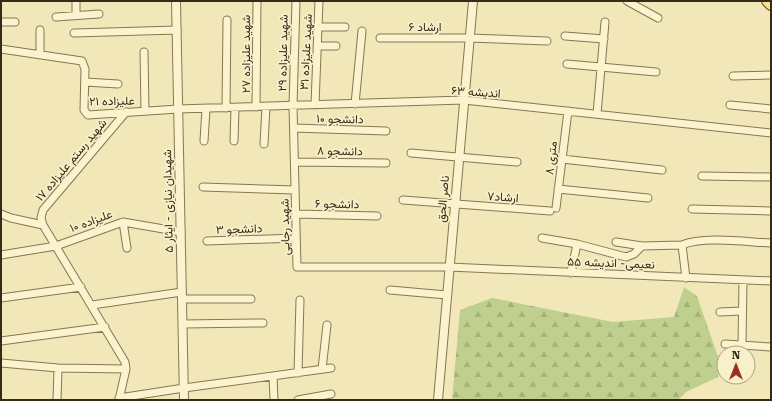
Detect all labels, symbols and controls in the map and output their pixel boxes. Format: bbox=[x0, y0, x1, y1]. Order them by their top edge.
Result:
street label: شهید علیزاده ۳۱ bbox=[297, 13, 316, 91]
street label: شهید علیزاده ۲۹ bbox=[275, 14, 292, 92]
street label: شهید علیزاده ۲۷ bbox=[239, 15, 254, 93]
street label: ارشاد ۶ bbox=[408, 20, 442, 35]
street label: اندیشه ۶۳ bbox=[451, 83, 501, 101]
street label: علیزاده ۲۱ bbox=[89, 94, 135, 109]
street label: دانشجو ۱۰ bbox=[316, 112, 364, 127]
street label: ۱۷ شهید رستم علیزاده bbox=[32, 116, 110, 205]
street label: ۸ متری bbox=[542, 140, 561, 176]
street label: دانشجو ۸ bbox=[317, 144, 363, 159]
street label: شهیدان نیازی - ایثار ۵ bbox=[160, 149, 177, 253]
street label: ناصر الحق bbox=[434, 175, 453, 223]
street label: ارشاد۷ bbox=[487, 189, 519, 206]
street label: دانشجو ۶ bbox=[315, 197, 360, 212]
street label: شهید رجایی bbox=[278, 198, 293, 255]
street label: علیزاده ۱۰ bbox=[68, 207, 115, 236]
street label: دانشجو ۳ bbox=[215, 221, 263, 238]
street label: نعیمی- اندیشه ۵۵ bbox=[567, 254, 655, 273]
north arrow bbox=[716, 345, 756, 385]
text: N bbox=[732, 349, 741, 362]

